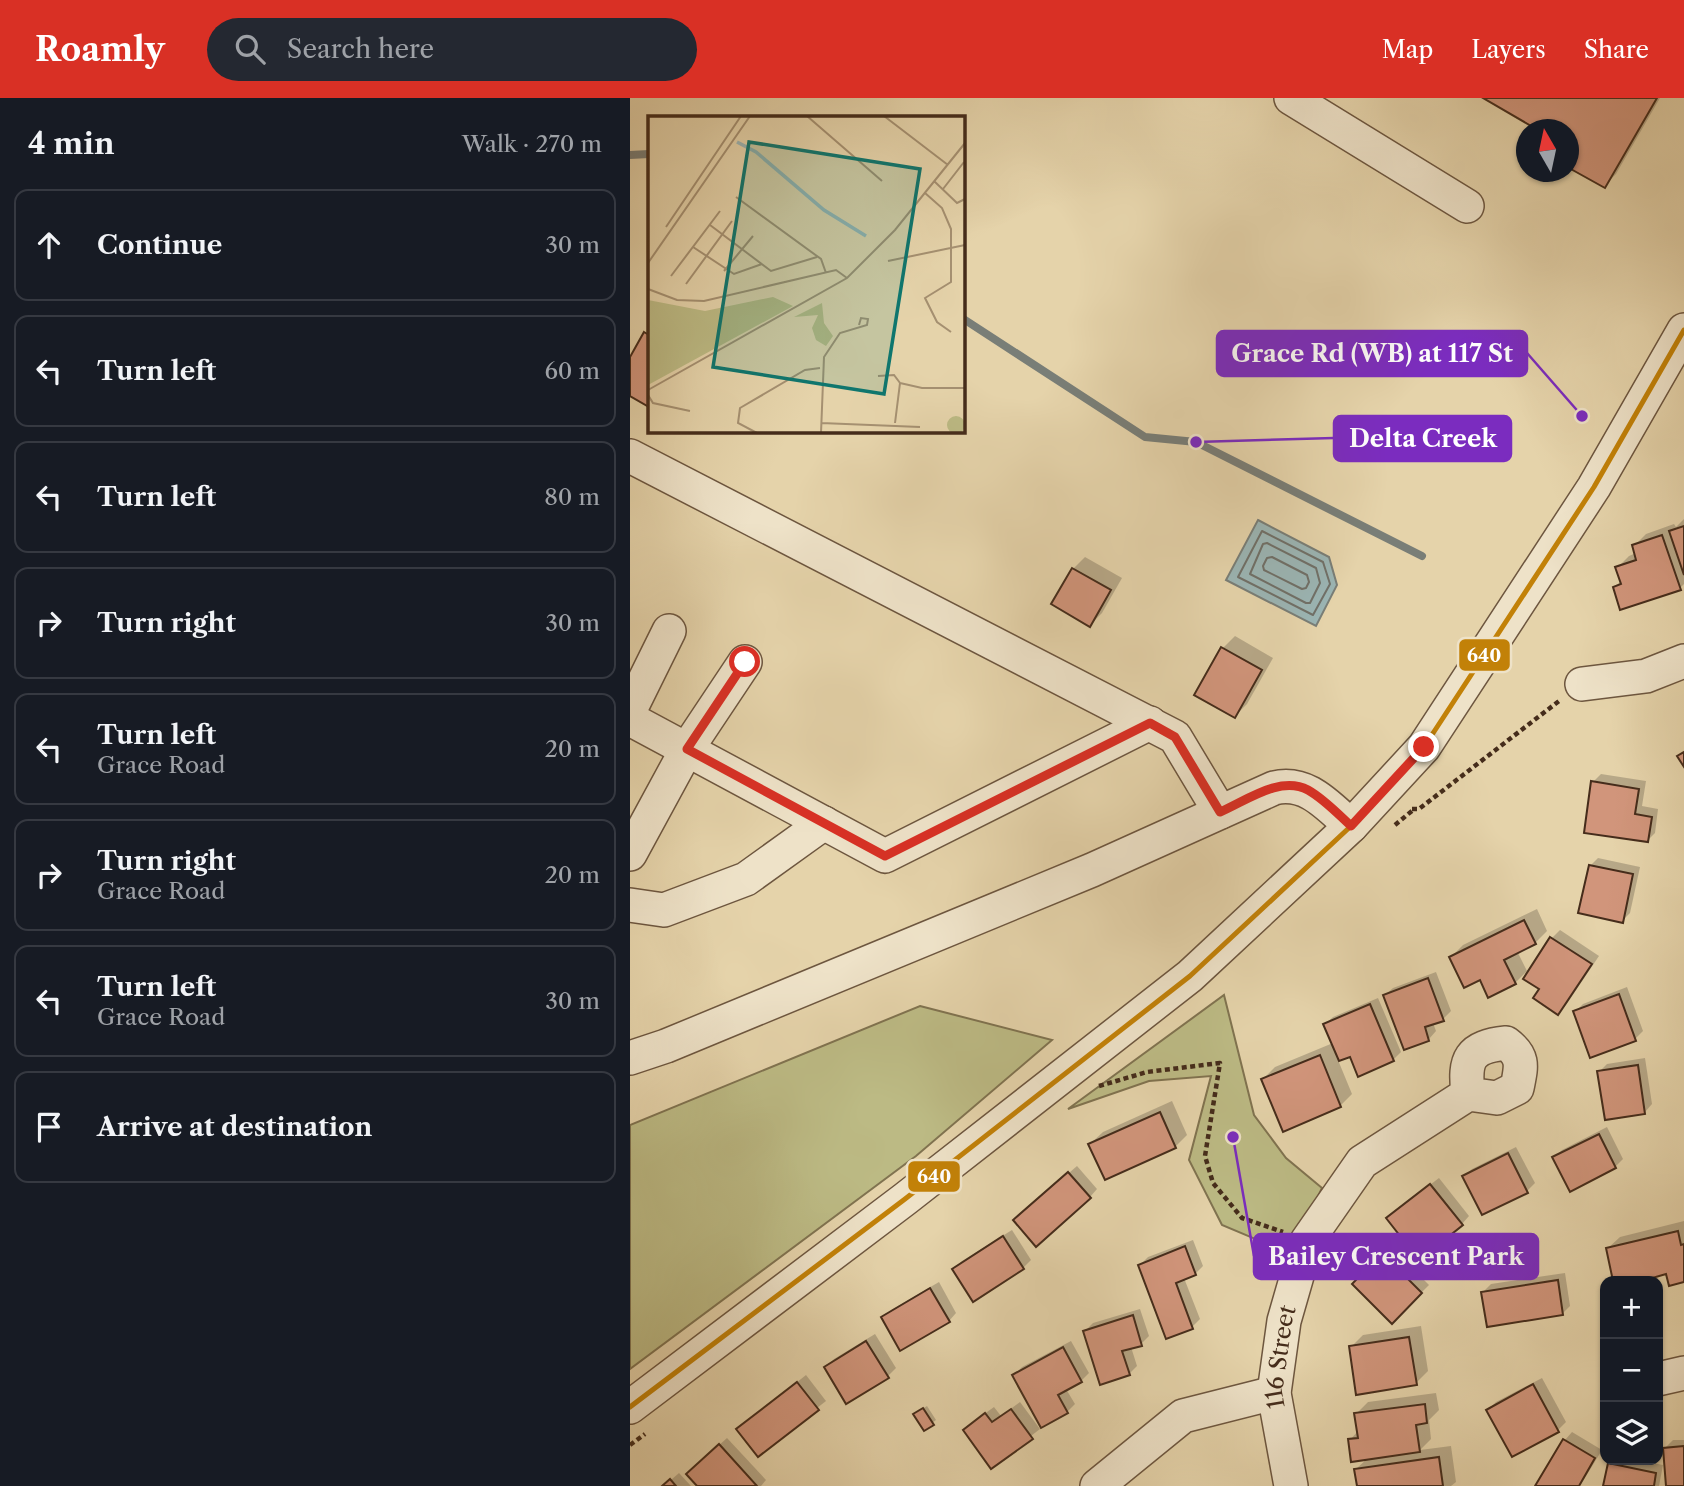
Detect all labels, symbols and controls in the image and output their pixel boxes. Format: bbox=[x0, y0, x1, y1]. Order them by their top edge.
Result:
search box bbox=[207, 18, 697, 81]
text: Roamly bbox=[35, 29, 165, 70]
icon: search bbox=[231, 30, 269, 68]
text: Search here bbox=[287, 33, 434, 65]
text: Map bbox=[1382, 35, 1433, 64]
text: Layers bbox=[1471, 35, 1546, 64]
text: Share bbox=[1584, 35, 1649, 64]
inset map bbox=[648, 116, 964, 432]
north arrow bbox=[1516, 119, 1579, 182]
text: 4 min bbox=[28, 125, 114, 162]
text: Walk · 270 m bbox=[462, 130, 602, 158]
icon: ahead bbox=[30, 226, 68, 264]
text: Continue bbox=[97, 229, 222, 261]
text: 30 m bbox=[545, 231, 600, 259]
callout: Grace Rd (WB) at 117 St bbox=[1217, 331, 1527, 376]
text: Grace Rd (WB) at 117 St bbox=[1231, 339, 1513, 368]
icon: left bbox=[30, 352, 68, 390]
text: Turn left bbox=[97, 355, 216, 387]
text: 60 m bbox=[544, 357, 600, 385]
callout: Delta Creek bbox=[1334, 416, 1511, 461]
text: Delta Creek bbox=[1349, 424, 1498, 453]
icon: left bbox=[30, 478, 68, 516]
text: Turn left bbox=[97, 481, 216, 513]
text: 80 m bbox=[544, 483, 600, 511]
icon: right bbox=[30, 604, 68, 642]
text: Turn right bbox=[97, 607, 236, 639]
text: 30 m bbox=[545, 609, 600, 637]
line badge: 640 bbox=[1458, 638, 1511, 672]
text: 640 bbox=[1467, 644, 1501, 667]
route start bbox=[729, 646, 760, 677]
text: Turn left bbox=[97, 719, 216, 751]
icon: left bbox=[30, 730, 68, 768]
route end bbox=[1408, 731, 1439, 762]
text: 20 m bbox=[545, 735, 600, 763]
text: Grace Road bbox=[97, 751, 225, 779]
text: Turn right bbox=[97, 845, 236, 877]
icon: right bbox=[30, 856, 68, 894]
text: 20 m bbox=[545, 861, 600, 889]
text: Grace Road bbox=[97, 877, 225, 905]
text: Turn left bbox=[97, 971, 216, 1003]
icon: left bbox=[30, 982, 68, 1020]
text: 30 m bbox=[545, 987, 600, 1015]
text: Grace Road bbox=[97, 1003, 225, 1031]
icon: arrive bbox=[30, 1108, 68, 1146]
text: Arrive at destination bbox=[97, 1111, 372, 1143]
line badge: 640 bbox=[907, 1160, 961, 1193]
text: 640 bbox=[917, 1165, 951, 1188]
callout: Bailey Crescent Park bbox=[1254, 1234, 1538, 1279]
text: Bailey Crescent Park bbox=[1268, 1242, 1525, 1271]
map controls bbox=[1600, 1276, 1663, 1465]
button: + bbox=[1600, 1276, 1663, 1339]
street label: 116 Street bbox=[1260, 1302, 1302, 1411]
button: − bbox=[1600, 1339, 1663, 1402]
button: layers bbox=[1600, 1402, 1663, 1465]

